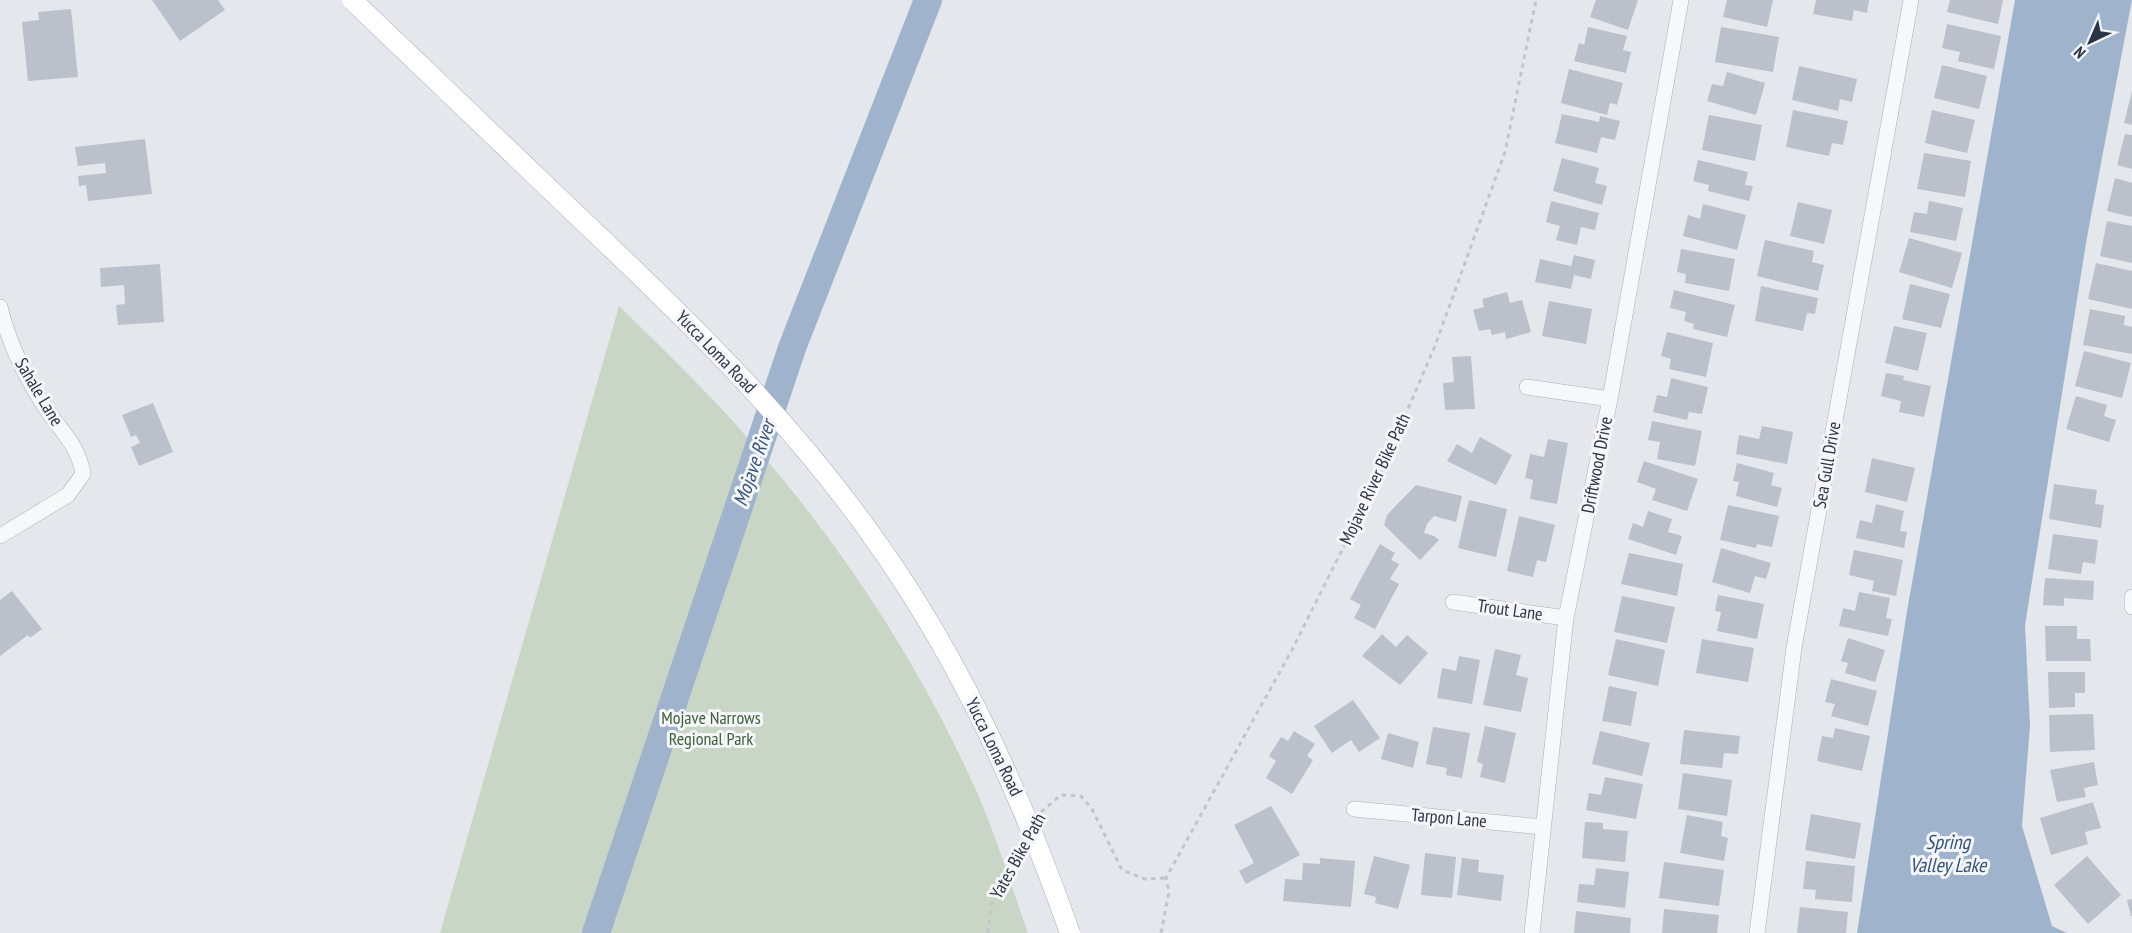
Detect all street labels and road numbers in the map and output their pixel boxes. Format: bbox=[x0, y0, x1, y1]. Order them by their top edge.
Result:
street label: Yucca Loma Road bbox=[671, 305, 762, 398]
street label: Sahale Lane bbox=[10, 354, 69, 430]
street label: Mojave River Bike Path bbox=[1334, 409, 1415, 548]
street label: Driftwood Drive bbox=[1576, 415, 1617, 515]
street label: Sea Gull Drive bbox=[1808, 420, 1845, 510]
street label: Trout Lane bbox=[1476, 594, 1544, 625]
street label: Yucca Loma Road bbox=[961, 694, 1028, 800]
street label: Tarpon Lane bbox=[1410, 803, 1488, 832]
street label: Yates Bike Path bbox=[985, 809, 1051, 903]

